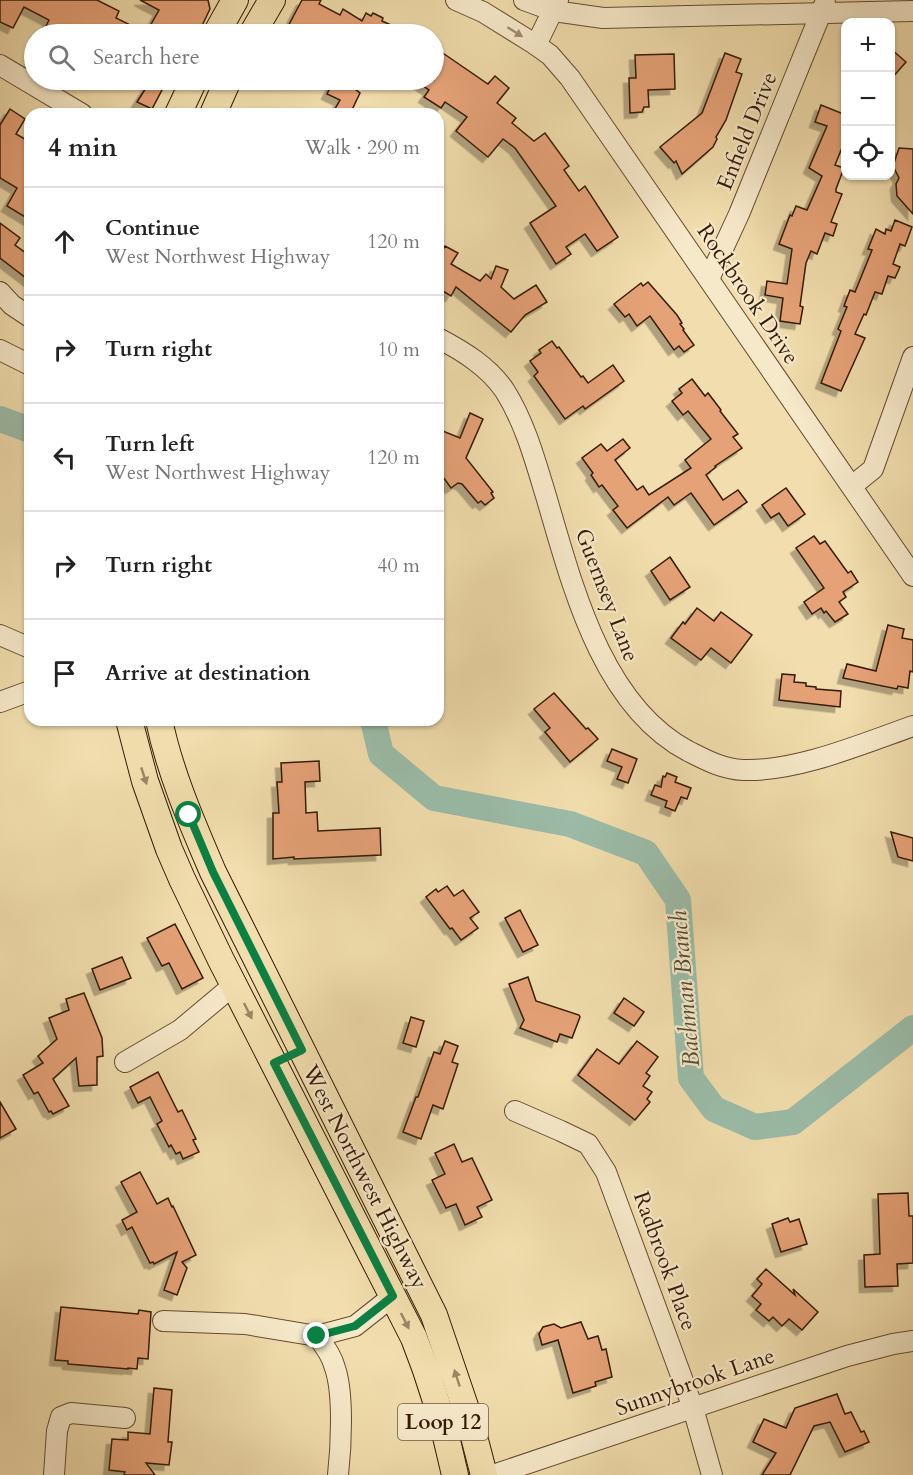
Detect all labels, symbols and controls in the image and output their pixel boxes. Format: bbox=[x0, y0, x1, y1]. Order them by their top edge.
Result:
map controls bbox=[841, 18, 895, 180]
button: + bbox=[841, 18, 895, 72]
search box bbox=[24, 24, 444, 90]
one-way arrow bbox=[507, 27, 523, 38]
icon: search bbox=[45, 41, 78, 74]
text: Search here bbox=[93, 42, 200, 72]
street label: Enfield Drive bbox=[710, 67, 784, 195]
button: − bbox=[841, 72, 895, 126]
button: locate bbox=[841, 126, 895, 180]
text: 4 min bbox=[48, 130, 117, 165]
text: Walk · 290 m bbox=[305, 134, 420, 161]
text: Continue bbox=[105, 213, 200, 243]
street label: Rockbrook Drive bbox=[690, 218, 806, 370]
icon: ahead bbox=[48, 225, 81, 258]
text: 120 m bbox=[367, 228, 420, 255]
text: West Northwest Highway bbox=[105, 243, 330, 270]
icon: right bbox=[48, 333, 81, 366]
text: Turn right bbox=[105, 334, 212, 364]
text: 10 m bbox=[377, 336, 420, 363]
text: Turn left bbox=[105, 429, 194, 459]
icon: left bbox=[48, 441, 81, 474]
text: 120 m bbox=[367, 444, 420, 471]
text: West Northwest Highway bbox=[105, 459, 330, 486]
street label: Guernsey Lane bbox=[568, 524, 646, 666]
icon: right bbox=[48, 549, 81, 582]
text: Turn right bbox=[105, 550, 212, 580]
text: 40 m bbox=[377, 552, 420, 579]
icon: arrive bbox=[48, 657, 81, 690]
text: Arrive at destination bbox=[105, 658, 310, 688]
one-way arrow bbox=[140, 767, 149, 785]
route start bbox=[175, 801, 201, 827]
water label: Bachman Branch bbox=[662, 909, 708, 1069]
one-way arrow bbox=[244, 1003, 253, 1020]
street label: West Northwest Highway bbox=[295, 1059, 435, 1295]
street label: Radbrook Place bbox=[626, 1187, 704, 1335]
one-way arrow bbox=[401, 1313, 410, 1330]
route end bbox=[303, 1322, 329, 1348]
street label: Sunnybrook Lane bbox=[611, 1341, 779, 1423]
one-way arrow bbox=[452, 1369, 461, 1387]
road number: Loop 12 bbox=[398, 1404, 488, 1440]

